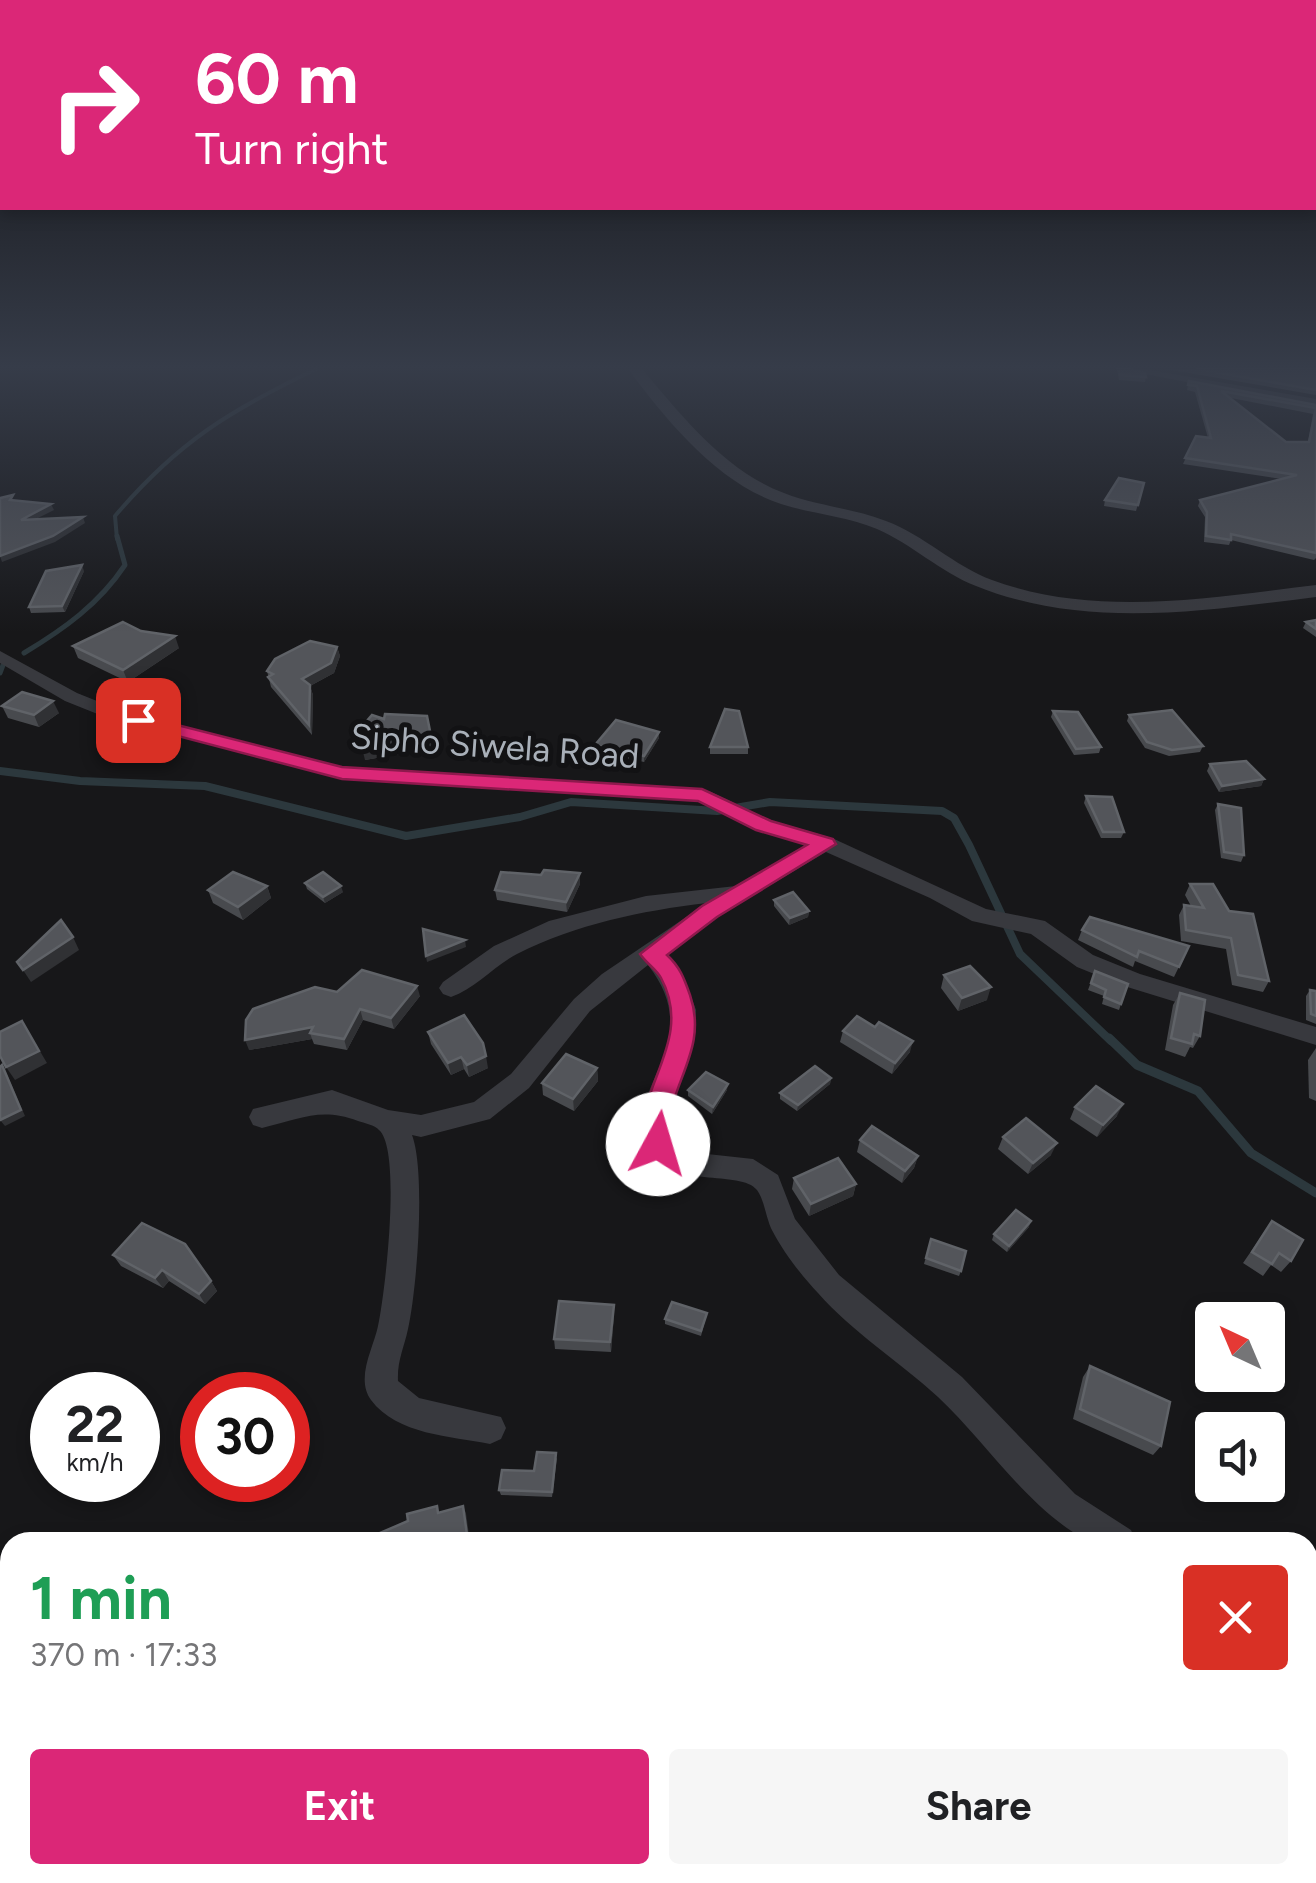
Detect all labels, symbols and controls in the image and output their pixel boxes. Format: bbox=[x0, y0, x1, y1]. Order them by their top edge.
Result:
text: 60 m bbox=[195, 36, 359, 121]
icon: right bbox=[30, 40, 160, 170]
text: Turn right bbox=[195, 121, 388, 175]
pin bbox=[96, 678, 181, 763]
icon: arrive bbox=[111, 693, 166, 748]
street label: Sipho Siwela Road bbox=[349, 715, 641, 777]
position arrow bbox=[606, 1092, 710, 1196]
north arrow bbox=[1195, 1302, 1285, 1392]
map controls bbox=[1195, 1302, 1285, 1502]
speed limit sign: 30 bbox=[180, 1372, 310, 1502]
text: 22 bbox=[66, 1394, 124, 1455]
button: sound bbox=[1195, 1412, 1285, 1502]
text: km/h bbox=[66, 1447, 124, 1477]
text: 1 min bbox=[30, 1562, 172, 1634]
button: close bbox=[1183, 1565, 1288, 1670]
text: 370 m · 17:33 bbox=[30, 1636, 218, 1674]
button: Exit bbox=[30, 1749, 649, 1864]
button: Share bbox=[669, 1749, 1288, 1864]

